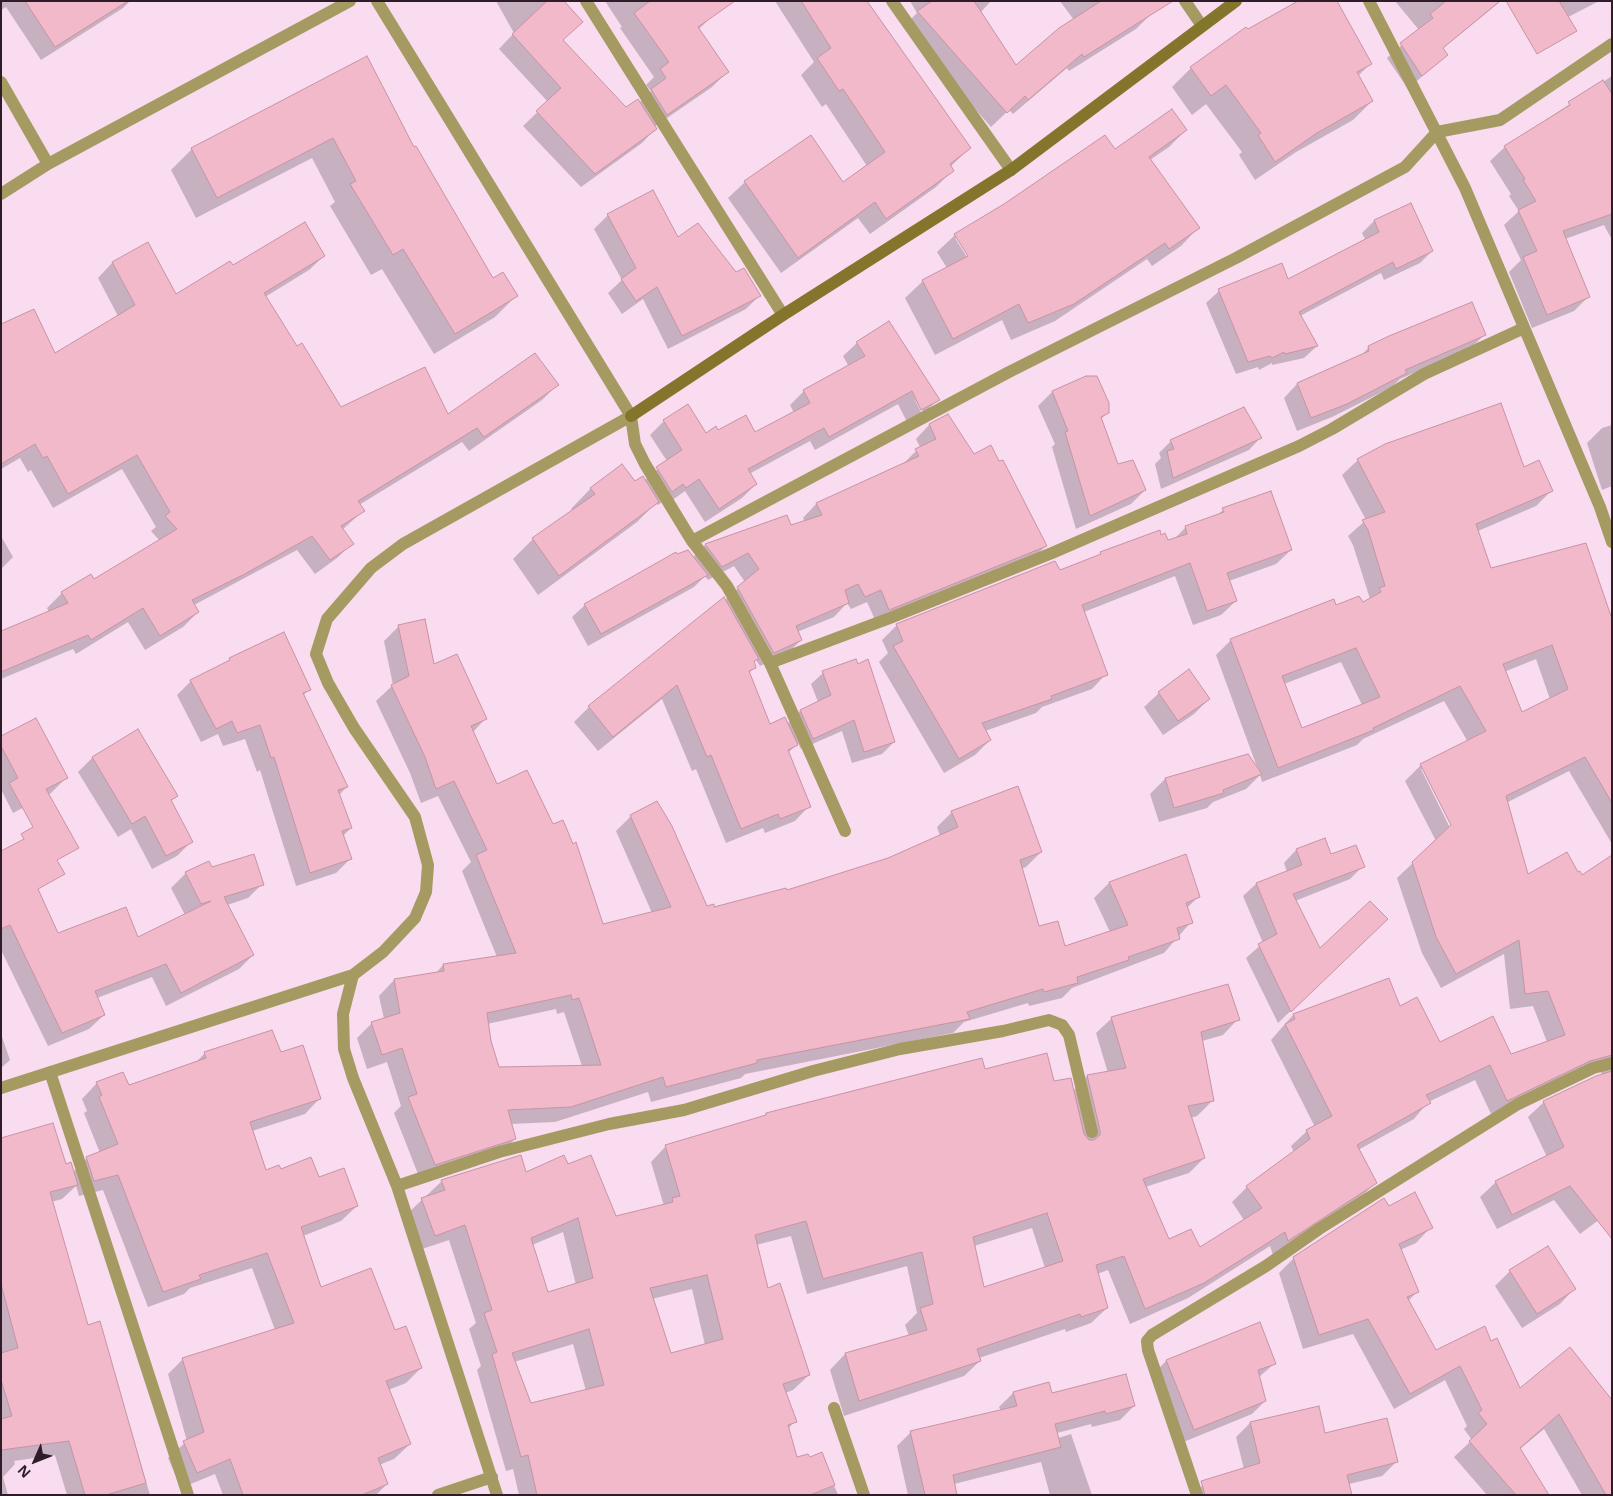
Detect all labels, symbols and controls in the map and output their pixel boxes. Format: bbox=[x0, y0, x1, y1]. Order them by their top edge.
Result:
north arrow bbox=[10, 1436, 60, 1486]
text: N bbox=[13, 1461, 35, 1482]

